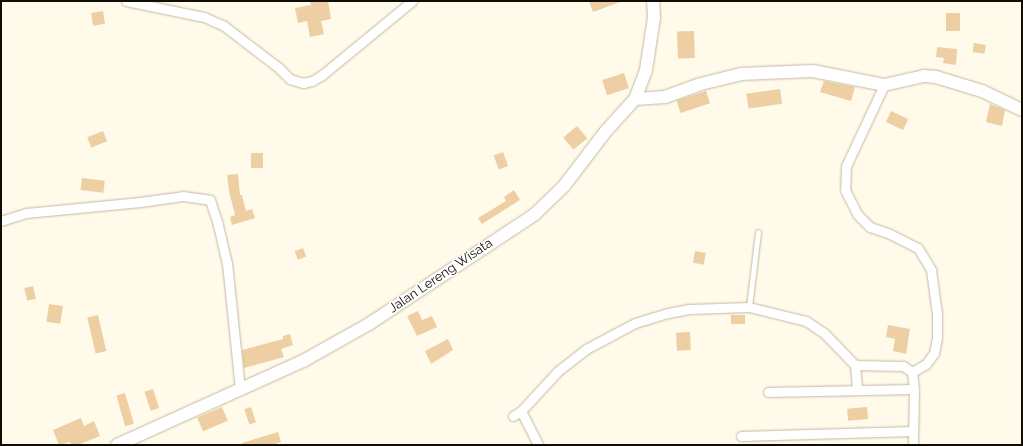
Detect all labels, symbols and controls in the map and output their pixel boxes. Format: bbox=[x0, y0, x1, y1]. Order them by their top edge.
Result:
street label: Jalan Lereng Wisata bbox=[386, 235, 496, 317]

